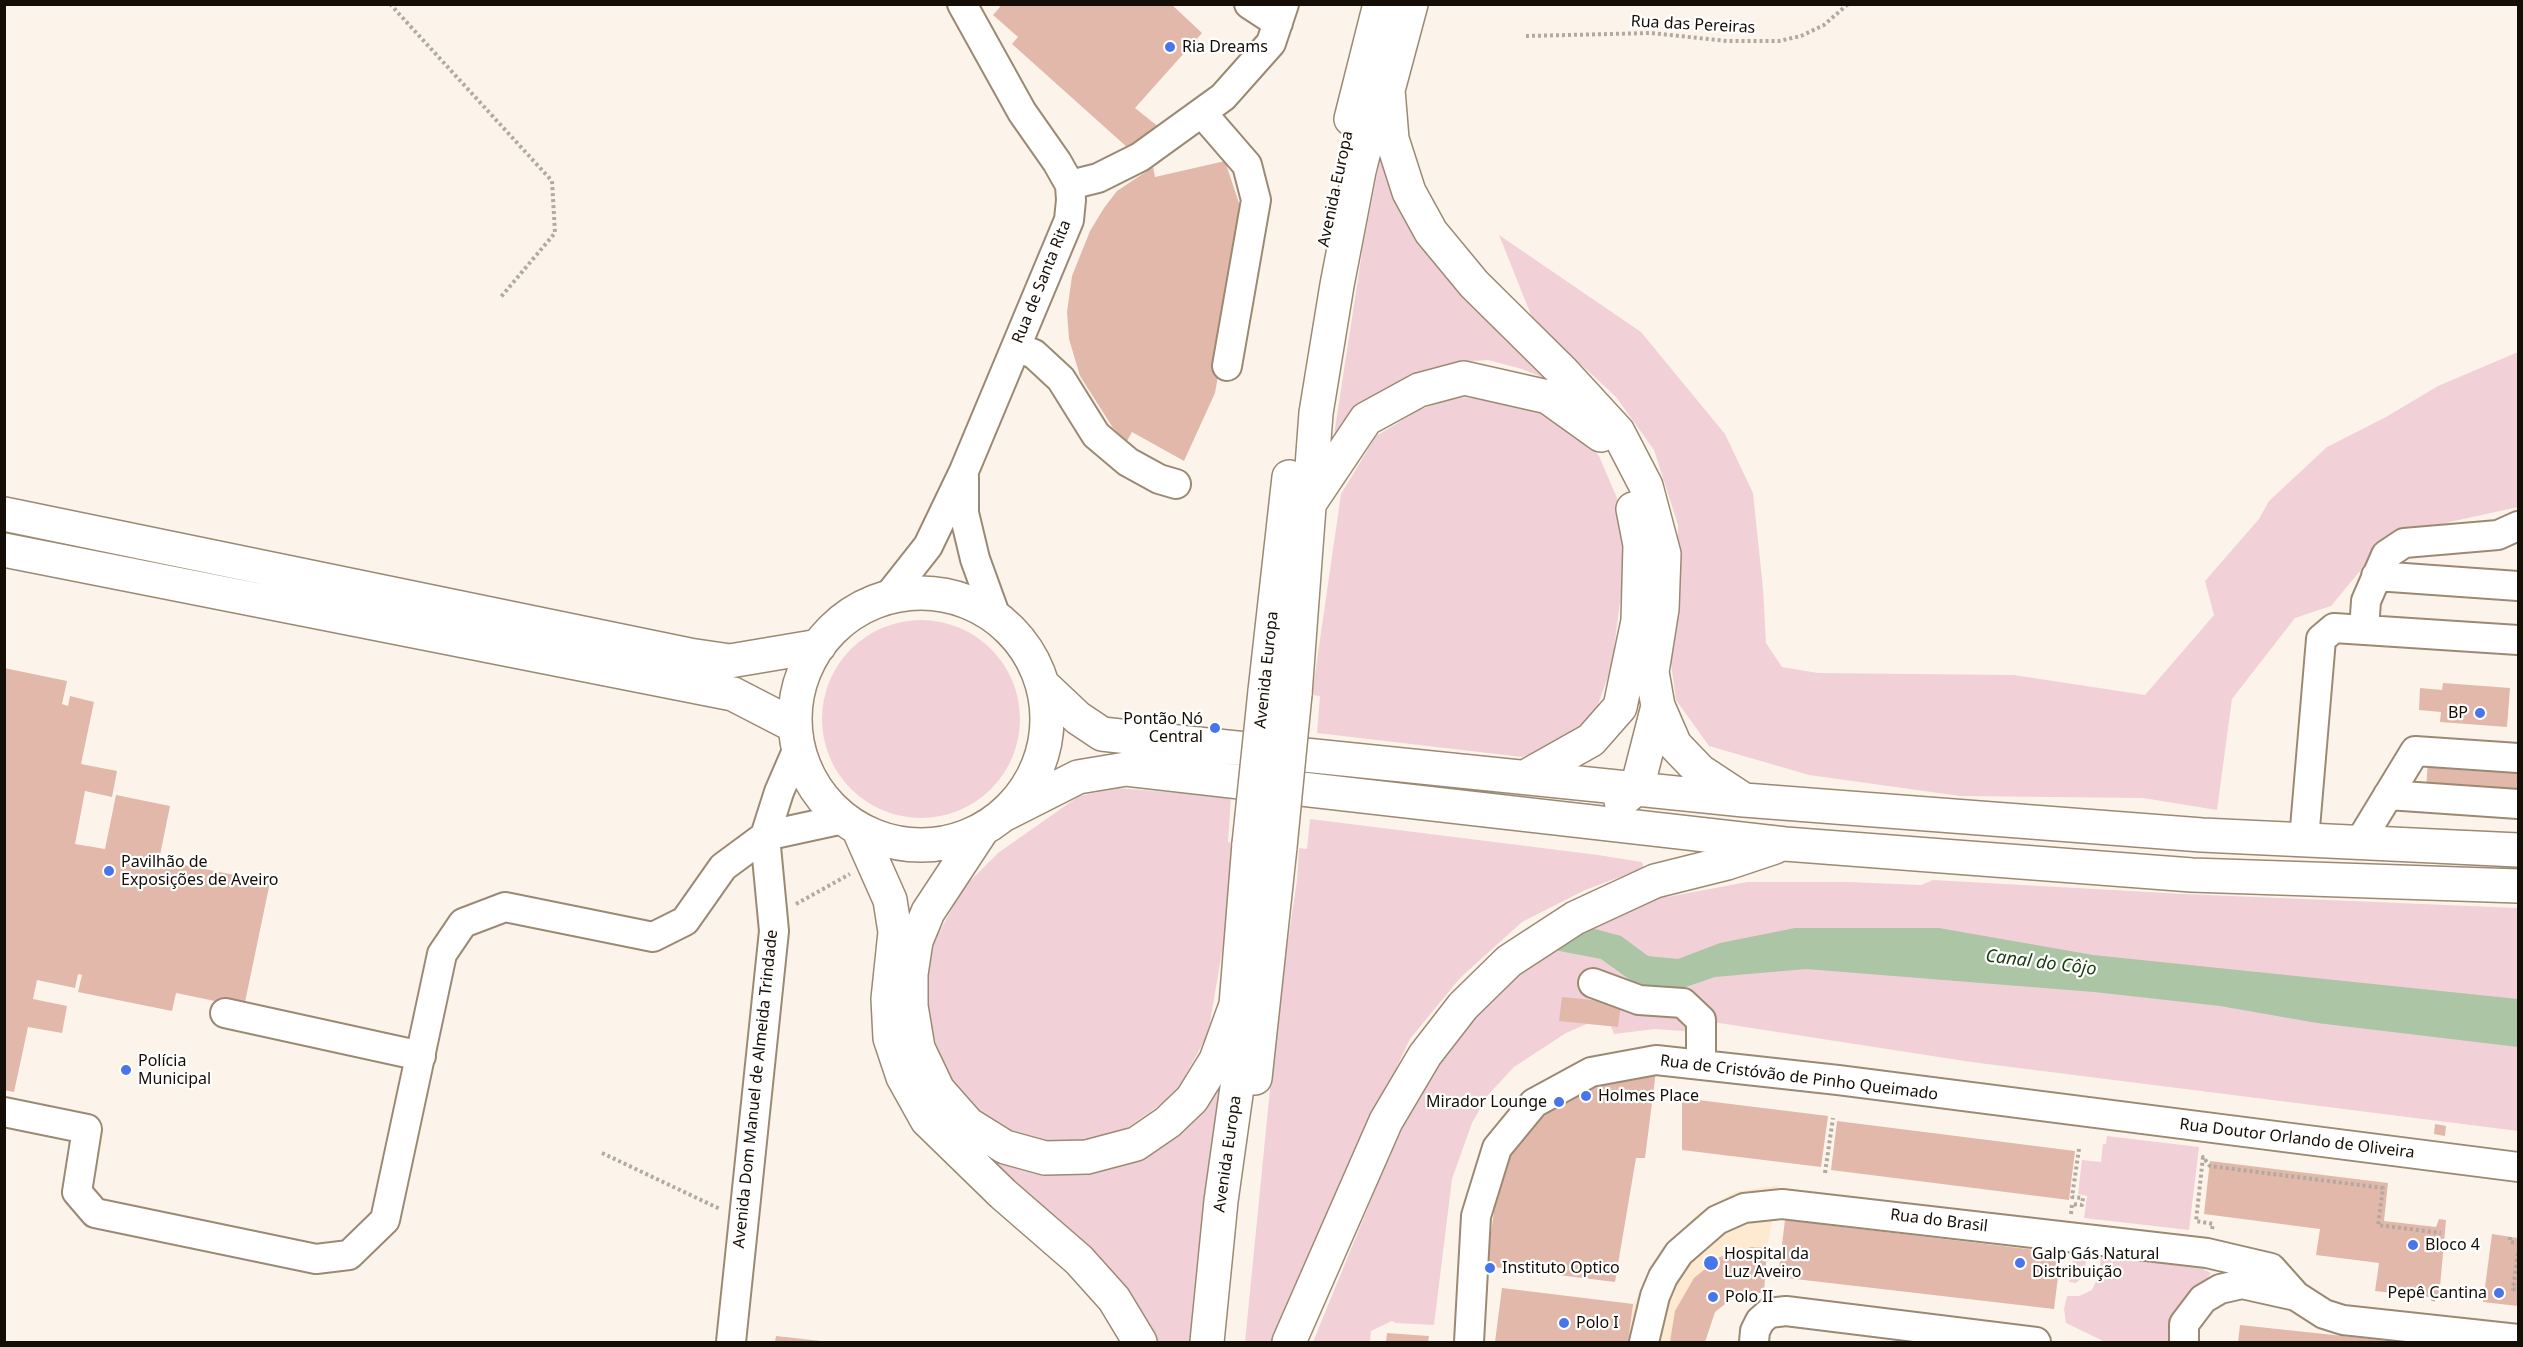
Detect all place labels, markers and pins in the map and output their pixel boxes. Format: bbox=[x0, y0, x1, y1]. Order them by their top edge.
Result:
place label: Ria Dreams bbox=[1182, 37, 1268, 57]
marker: Ria Dreams bbox=[1163, 40, 1177, 54]
place label: BP bbox=[2448, 703, 2468, 723]
marker: BP bbox=[2473, 706, 2487, 720]
place label: Pontão Nó Central bbox=[1123, 709, 1203, 747]
marker: Pontão Nó Central bbox=[1208, 721, 1222, 735]
place label: Pavilhão de Exposições de Aveiro bbox=[121, 852, 278, 890]
marker: Pavilhão de Exposições de Aveiro bbox=[102, 864, 116, 878]
place label: Polícia Municipal bbox=[138, 1051, 211, 1089]
marker: Polícia Municipal bbox=[119, 1063, 133, 1077]
place label: Holmes Place bbox=[1598, 1086, 1699, 1106]
marker: Holmes Place bbox=[1579, 1089, 1593, 1103]
place label: Mirador Lounge bbox=[1426, 1092, 1547, 1112]
marker: Mirador Lounge bbox=[1552, 1095, 1566, 1109]
place label: Bloco 4 bbox=[2425, 1235, 2480, 1255]
marker: Bloco 4 bbox=[2406, 1238, 2420, 1252]
place label: Hospital da Luz Aveiro bbox=[1724, 1244, 1809, 1282]
place label: Galp Gás Natural Distribuição bbox=[2032, 1244, 2159, 1282]
marker: Hospital da Luz Aveiro bbox=[1702, 1254, 1720, 1272]
marker: Galp Gás Natural Distribuição bbox=[2013, 1256, 2027, 1270]
place label: Instituto Optico bbox=[1502, 1258, 1620, 1278]
marker: Instituto Optico bbox=[1483, 1261, 1497, 1275]
place label: Pepê Cantina bbox=[2388, 1283, 2487, 1303]
marker: Pepê Cantina bbox=[2492, 1286, 2506, 1300]
place label: Polo II bbox=[1725, 1287, 1773, 1307]
marker: Polo II bbox=[1706, 1290, 1720, 1304]
place label: Polo I bbox=[1576, 1313, 1619, 1333]
marker: Polo I bbox=[1557, 1316, 1571, 1330]

